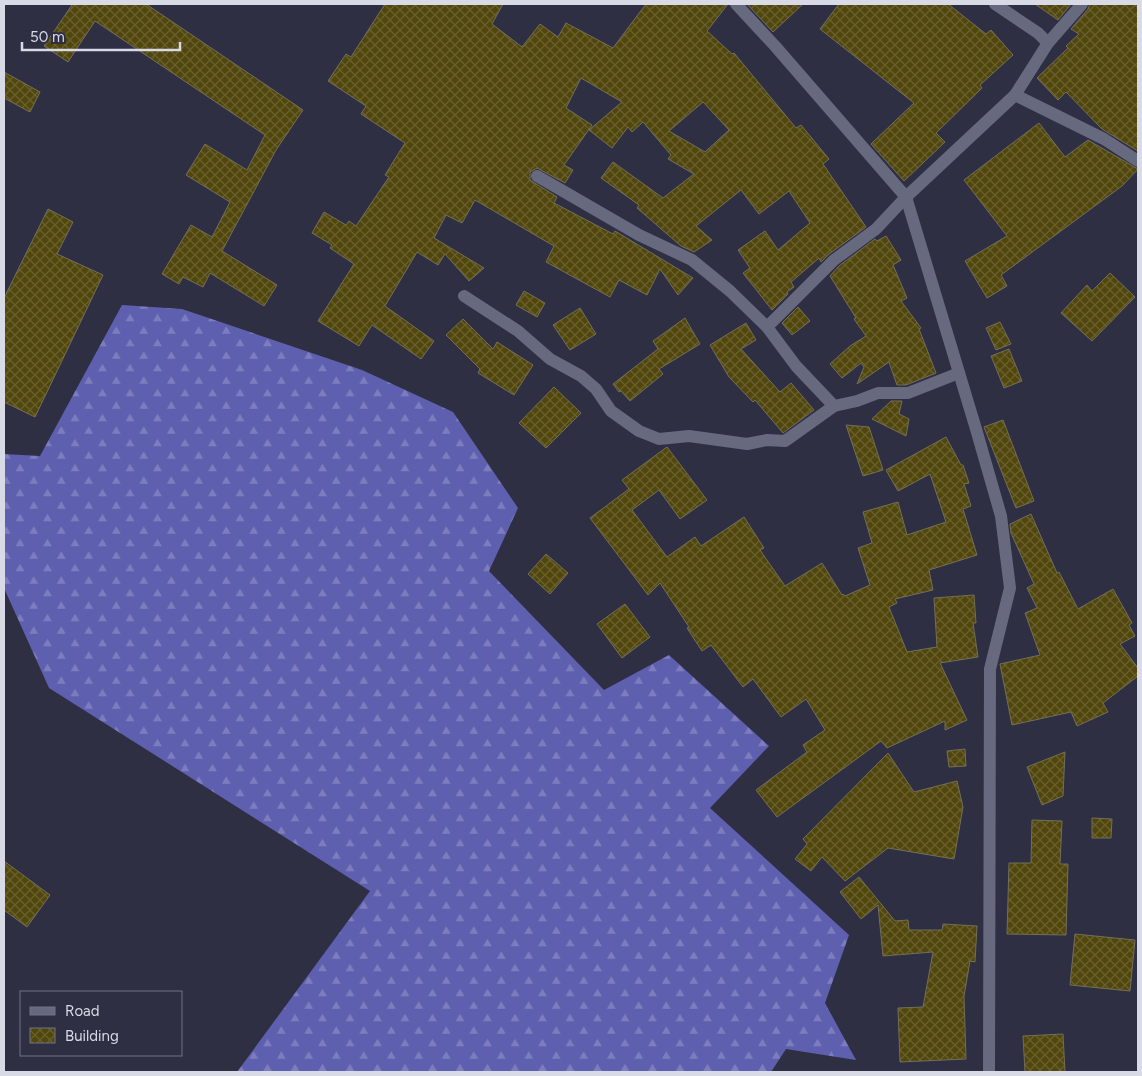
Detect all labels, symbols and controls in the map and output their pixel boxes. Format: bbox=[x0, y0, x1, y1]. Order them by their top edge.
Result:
scale bar bbox=[22, 20, 180, 52]
text: 50 m bbox=[30, 28, 65, 46]
legend bbox=[20, 991, 182, 1056]
text: Road bbox=[65, 1002, 100, 1020]
text: Building bbox=[65, 1027, 119, 1045]

